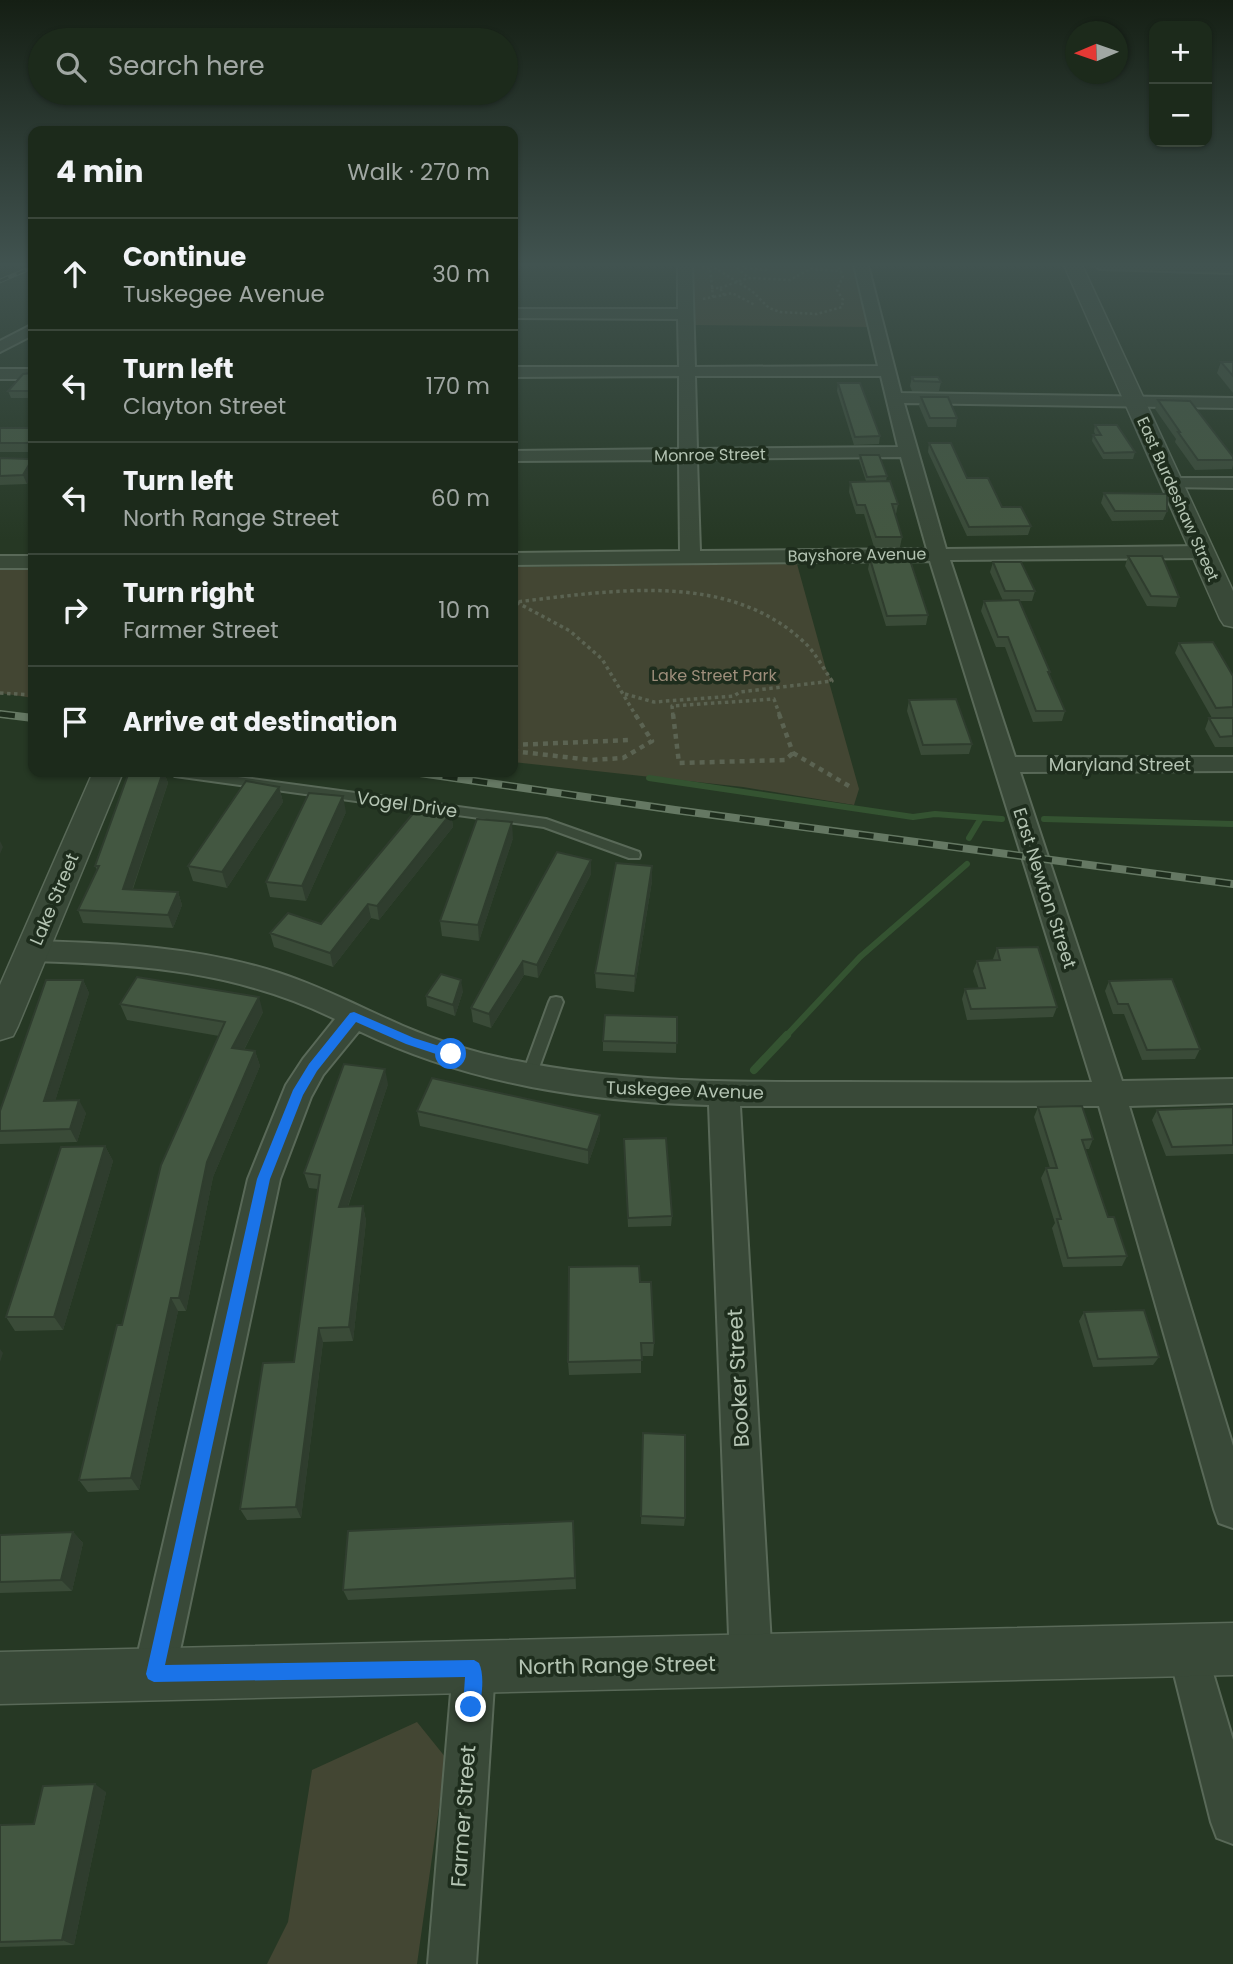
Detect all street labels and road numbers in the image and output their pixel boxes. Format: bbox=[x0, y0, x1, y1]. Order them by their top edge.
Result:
street label: East Burdeshaw Street bbox=[1131, 413, 1225, 585]
street label: Monroe Street bbox=[654, 443, 766, 467]
street label: Bayshore Avenue bbox=[787, 542, 927, 568]
street label: Maryland Street bbox=[1049, 752, 1191, 777]
street label: Vogel Drive bbox=[355, 785, 459, 823]
street label: East Newton Street bbox=[1007, 804, 1083, 972]
street label: Lake Street bbox=[23, 849, 85, 949]
street label: Tuskegee Avenue bbox=[606, 1075, 764, 1105]
street label: Booker Street bbox=[720, 1308, 756, 1448]
street label: North Range Street bbox=[518, 1649, 716, 1681]
street label: Farmer Street bbox=[444, 1744, 482, 1888]

